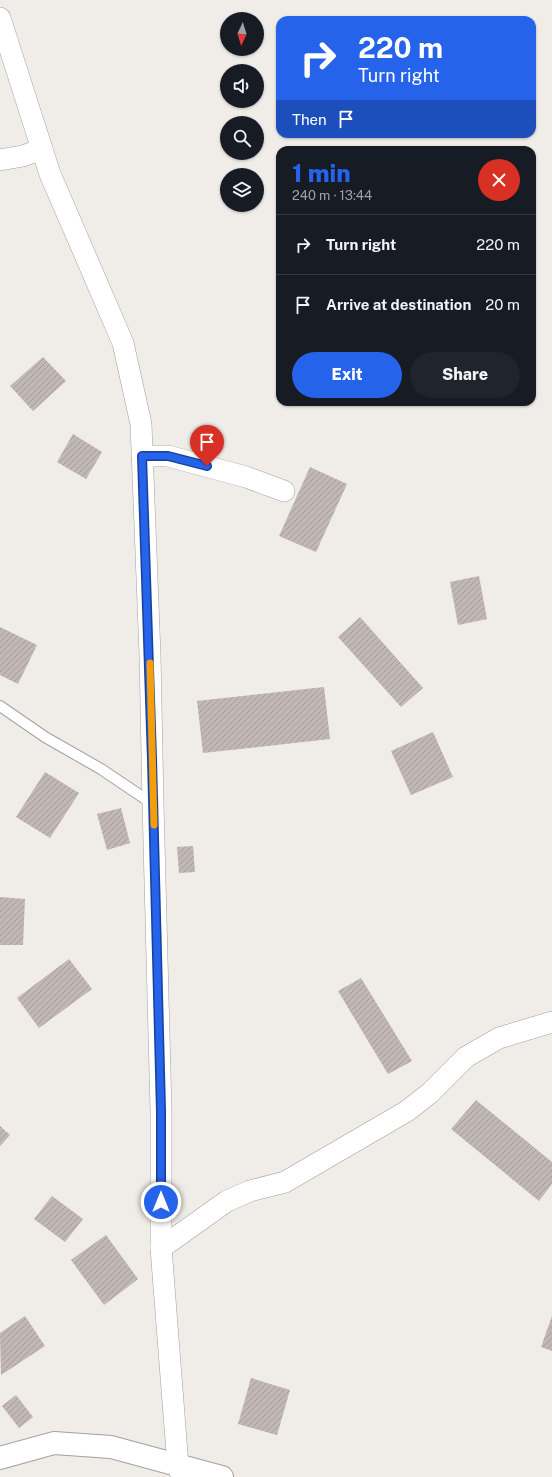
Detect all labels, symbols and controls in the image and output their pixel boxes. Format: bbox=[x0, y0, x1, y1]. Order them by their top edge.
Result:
north arrow bbox=[220, 12, 264, 56]
map controls bbox=[220, 12, 264, 212]
text: 220 m bbox=[358, 31, 443, 64]
icon: right bbox=[292, 32, 344, 84]
button: sound bbox=[220, 64, 264, 108]
text: Turn right bbox=[358, 65, 440, 86]
icon: arrive bbox=[335, 108, 357, 130]
text: Then bbox=[292, 111, 327, 128]
button: search bbox=[220, 116, 264, 160]
text: 1 min bbox=[292, 159, 351, 187]
button: close bbox=[478, 159, 520, 201]
button: layers bbox=[220, 168, 264, 212]
text: 240 m · 13:44 bbox=[292, 188, 372, 203]
icon: right bbox=[292, 234, 314, 256]
text: Turn right bbox=[326, 236, 396, 253]
text: 220 m bbox=[476, 236, 520, 253]
icon: arrive bbox=[292, 294, 314, 316]
text: Arrive at destination bbox=[326, 296, 471, 313]
text: 20 m bbox=[485, 296, 520, 313]
button: Exit bbox=[292, 352, 402, 398]
button: Share bbox=[410, 352, 520, 398]
pin bbox=[190, 425, 224, 466]
icon: arrive bbox=[196, 431, 218, 453]
position arrow bbox=[140, 1181, 182, 1223]

